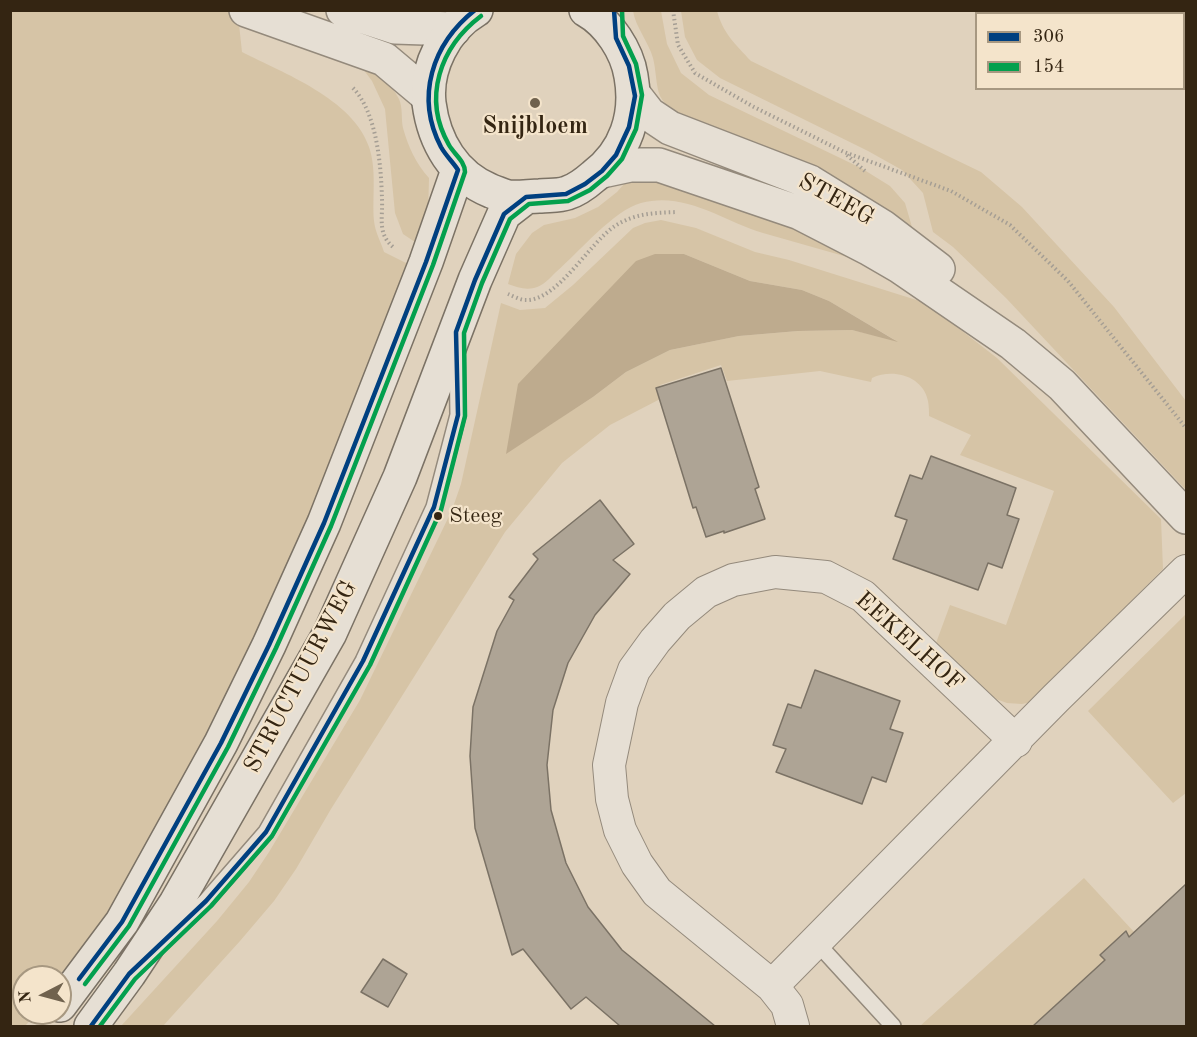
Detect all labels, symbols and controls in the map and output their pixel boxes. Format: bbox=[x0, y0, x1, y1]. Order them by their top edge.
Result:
legend bbox=[975, 12, 1185, 90]
text: 306 bbox=[1033, 28, 1064, 46]
text: 154 bbox=[1033, 58, 1064, 76]
marker: Snijbloem bbox=[528, 96, 542, 110]
place label: Snijbloem bbox=[482, 113, 588, 141]
street label: STEEG bbox=[793, 167, 879, 233]
place label: Steeg bbox=[449, 503, 502, 529]
marker: Steeg bbox=[432, 510, 444, 522]
street label: STRUCTUURWEG bbox=[238, 576, 364, 778]
street label: EEKELHOF bbox=[849, 586, 969, 698]
north arrow bbox=[12, 965, 72, 1025]
text: N bbox=[17, 990, 35, 1004]

